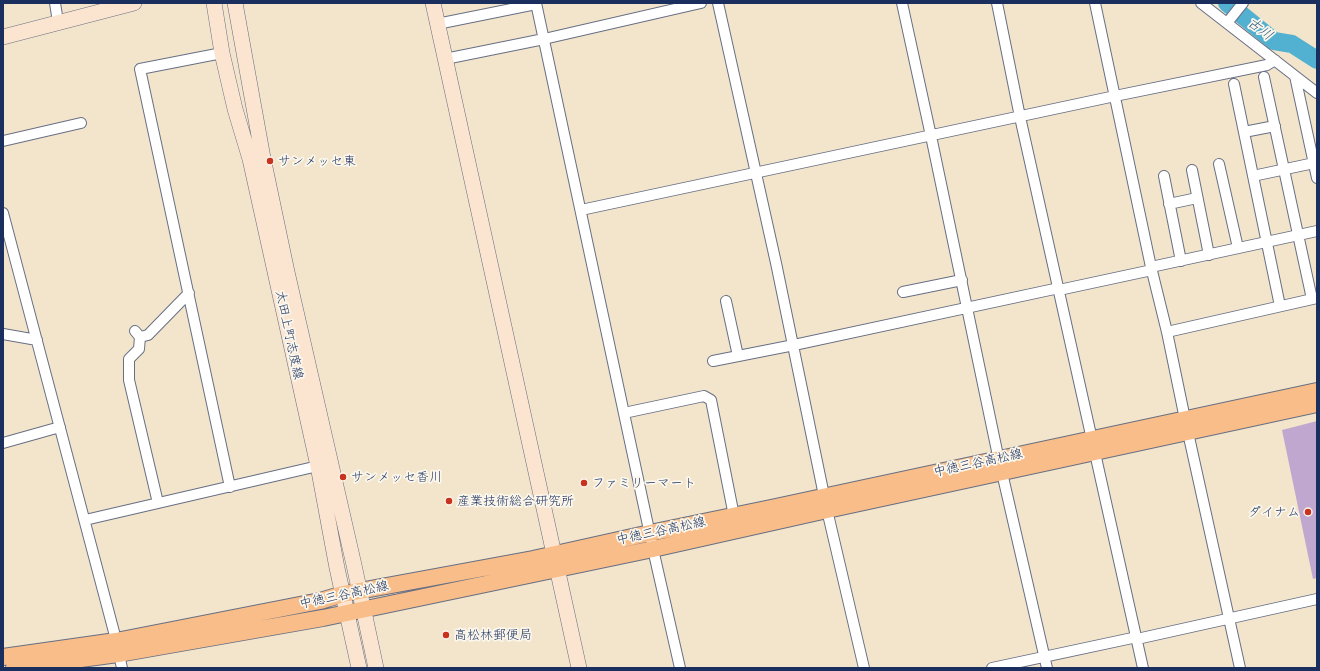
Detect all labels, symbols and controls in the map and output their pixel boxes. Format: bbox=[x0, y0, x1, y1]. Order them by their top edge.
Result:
water label: 古川 bbox=[1244, 14, 1276, 44]
place label: サンメッセ東 bbox=[278, 153, 356, 169]
marker: サンメッセ東 bbox=[265, 156, 275, 166]
street label: 太田上町志度線 bbox=[272, 289, 306, 381]
street label: 中徳三谷高松線 bbox=[932, 446, 1024, 480]
place label: サンメッセ香川 bbox=[351, 469, 442, 485]
marker: サンメッセ香川 bbox=[338, 472, 348, 482]
place label: ファミリーマート bbox=[592, 475, 696, 491]
marker: ファミリーマート bbox=[579, 478, 589, 488]
place label: 産業技術総合研究所 bbox=[457, 493, 574, 509]
marker: 産業技術総合研究所 bbox=[444, 496, 454, 506]
place label: ダイナム bbox=[1248, 504, 1300, 520]
marker: ダイナム bbox=[1303, 507, 1313, 517]
street label: 中徳三谷高松線 bbox=[615, 514, 707, 548]
street label: 中徳三谷高松線 bbox=[298, 578, 390, 612]
place label: 高松林郵便局 bbox=[454, 627, 532, 643]
marker: 高松林郵便局 bbox=[441, 630, 451, 640]

